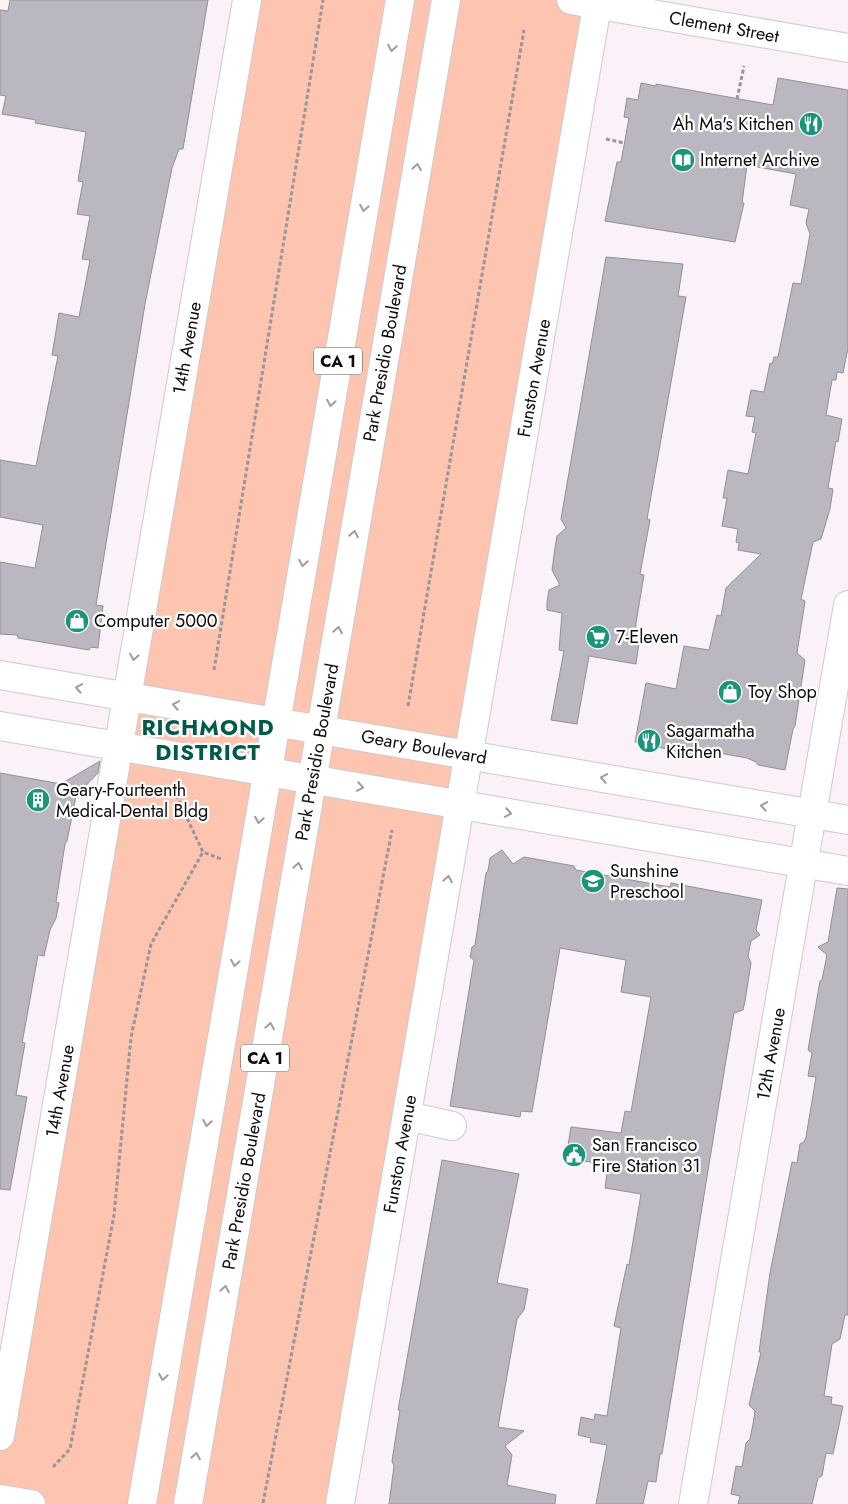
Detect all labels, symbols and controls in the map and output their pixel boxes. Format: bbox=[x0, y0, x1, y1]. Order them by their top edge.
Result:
street label: Clement Street bbox=[667, 5, 782, 50]
one-way arrow bbox=[387, 44, 397, 52]
place label: Ah Ma's Kitchen bbox=[673, 111, 794, 137]
restaurant icon: Ah Ma's Kitchen bbox=[798, 111, 824, 137]
library icon: Internet Archive bbox=[670, 147, 696, 173]
place label: Internet Archive bbox=[700, 147, 820, 173]
one-way arrow bbox=[412, 162, 422, 171]
one-way arrow bbox=[360, 204, 370, 213]
street label: Park Presidio Boulevard bbox=[357, 262, 413, 444]
street label: 14th Avenue bbox=[166, 300, 208, 396]
street label: Funston Avenue bbox=[511, 317, 557, 439]
road number: CA 1 bbox=[314, 348, 362, 374]
one-way arrow bbox=[326, 398, 336, 407]
one-way arrow bbox=[349, 529, 359, 538]
one-way arrow bbox=[299, 559, 309, 567]
shop icon: Computer 5000 bbox=[64, 608, 90, 634]
place label: Computer 5000 bbox=[94, 608, 218, 634]
supermarket icon: 7-Eleven bbox=[585, 624, 611, 650]
place label: 7-Eleven bbox=[616, 624, 679, 650]
one-way arrow bbox=[332, 626, 342, 634]
one-way arrow bbox=[129, 653, 139, 662]
street label: Park Presidio Boulevard bbox=[289, 661, 345, 843]
shop icon: Toy Shop bbox=[717, 679, 743, 705]
place label: Toy Shop bbox=[748, 679, 817, 705]
one-way arrow bbox=[74, 684, 83, 694]
one-way arrow bbox=[171, 701, 180, 711]
district label: RICHMOND DISTRICT bbox=[141, 711, 275, 768]
place label: Sagarmatha Kitchen bbox=[666, 718, 755, 765]
street label: Geary Boulevard bbox=[359, 723, 489, 771]
restaurant icon: Sagarmatha Kitchen bbox=[636, 728, 662, 754]
one-way arrow bbox=[599, 774, 608, 784]
place label: Geary-Fourteenth Medical-Dental Bldg bbox=[56, 777, 208, 824]
one-way arrow bbox=[356, 782, 365, 792]
building icon: Geary-Fourteenth Medical-Dental Bldg bbox=[25, 787, 51, 813]
one-way arrow bbox=[759, 801, 768, 811]
one-way arrow bbox=[504, 807, 513, 817]
one-way arrow bbox=[255, 815, 265, 824]
place label: Sunshine Preschool bbox=[610, 858, 684, 905]
one-way arrow bbox=[292, 861, 302, 870]
school or university icon: Sunshine Preschool bbox=[580, 868, 606, 894]
one-way arrow bbox=[442, 874, 452, 883]
one-way arrow bbox=[230, 958, 240, 967]
street label: 12th Avenue bbox=[750, 1006, 792, 1102]
one-way arrow bbox=[265, 1021, 275, 1030]
street label: 14th Avenue bbox=[39, 1043, 81, 1139]
road number: CA 1 bbox=[241, 1044, 289, 1072]
street label: Park Presidio Boulevard bbox=[216, 1090, 272, 1272]
street label: Funston Avenue bbox=[377, 1093, 423, 1215]
one-way arrow bbox=[203, 1118, 213, 1127]
place label: San Francisco Fire Station 31 bbox=[592, 1132, 701, 1179]
public building icon: San Francisco Fire Station 31 bbox=[561, 1142, 587, 1168]
one-way arrow bbox=[219, 1285, 229, 1294]
one-way arrow bbox=[159, 1373, 169, 1382]
one-way arrow bbox=[191, 1452, 201, 1460]

